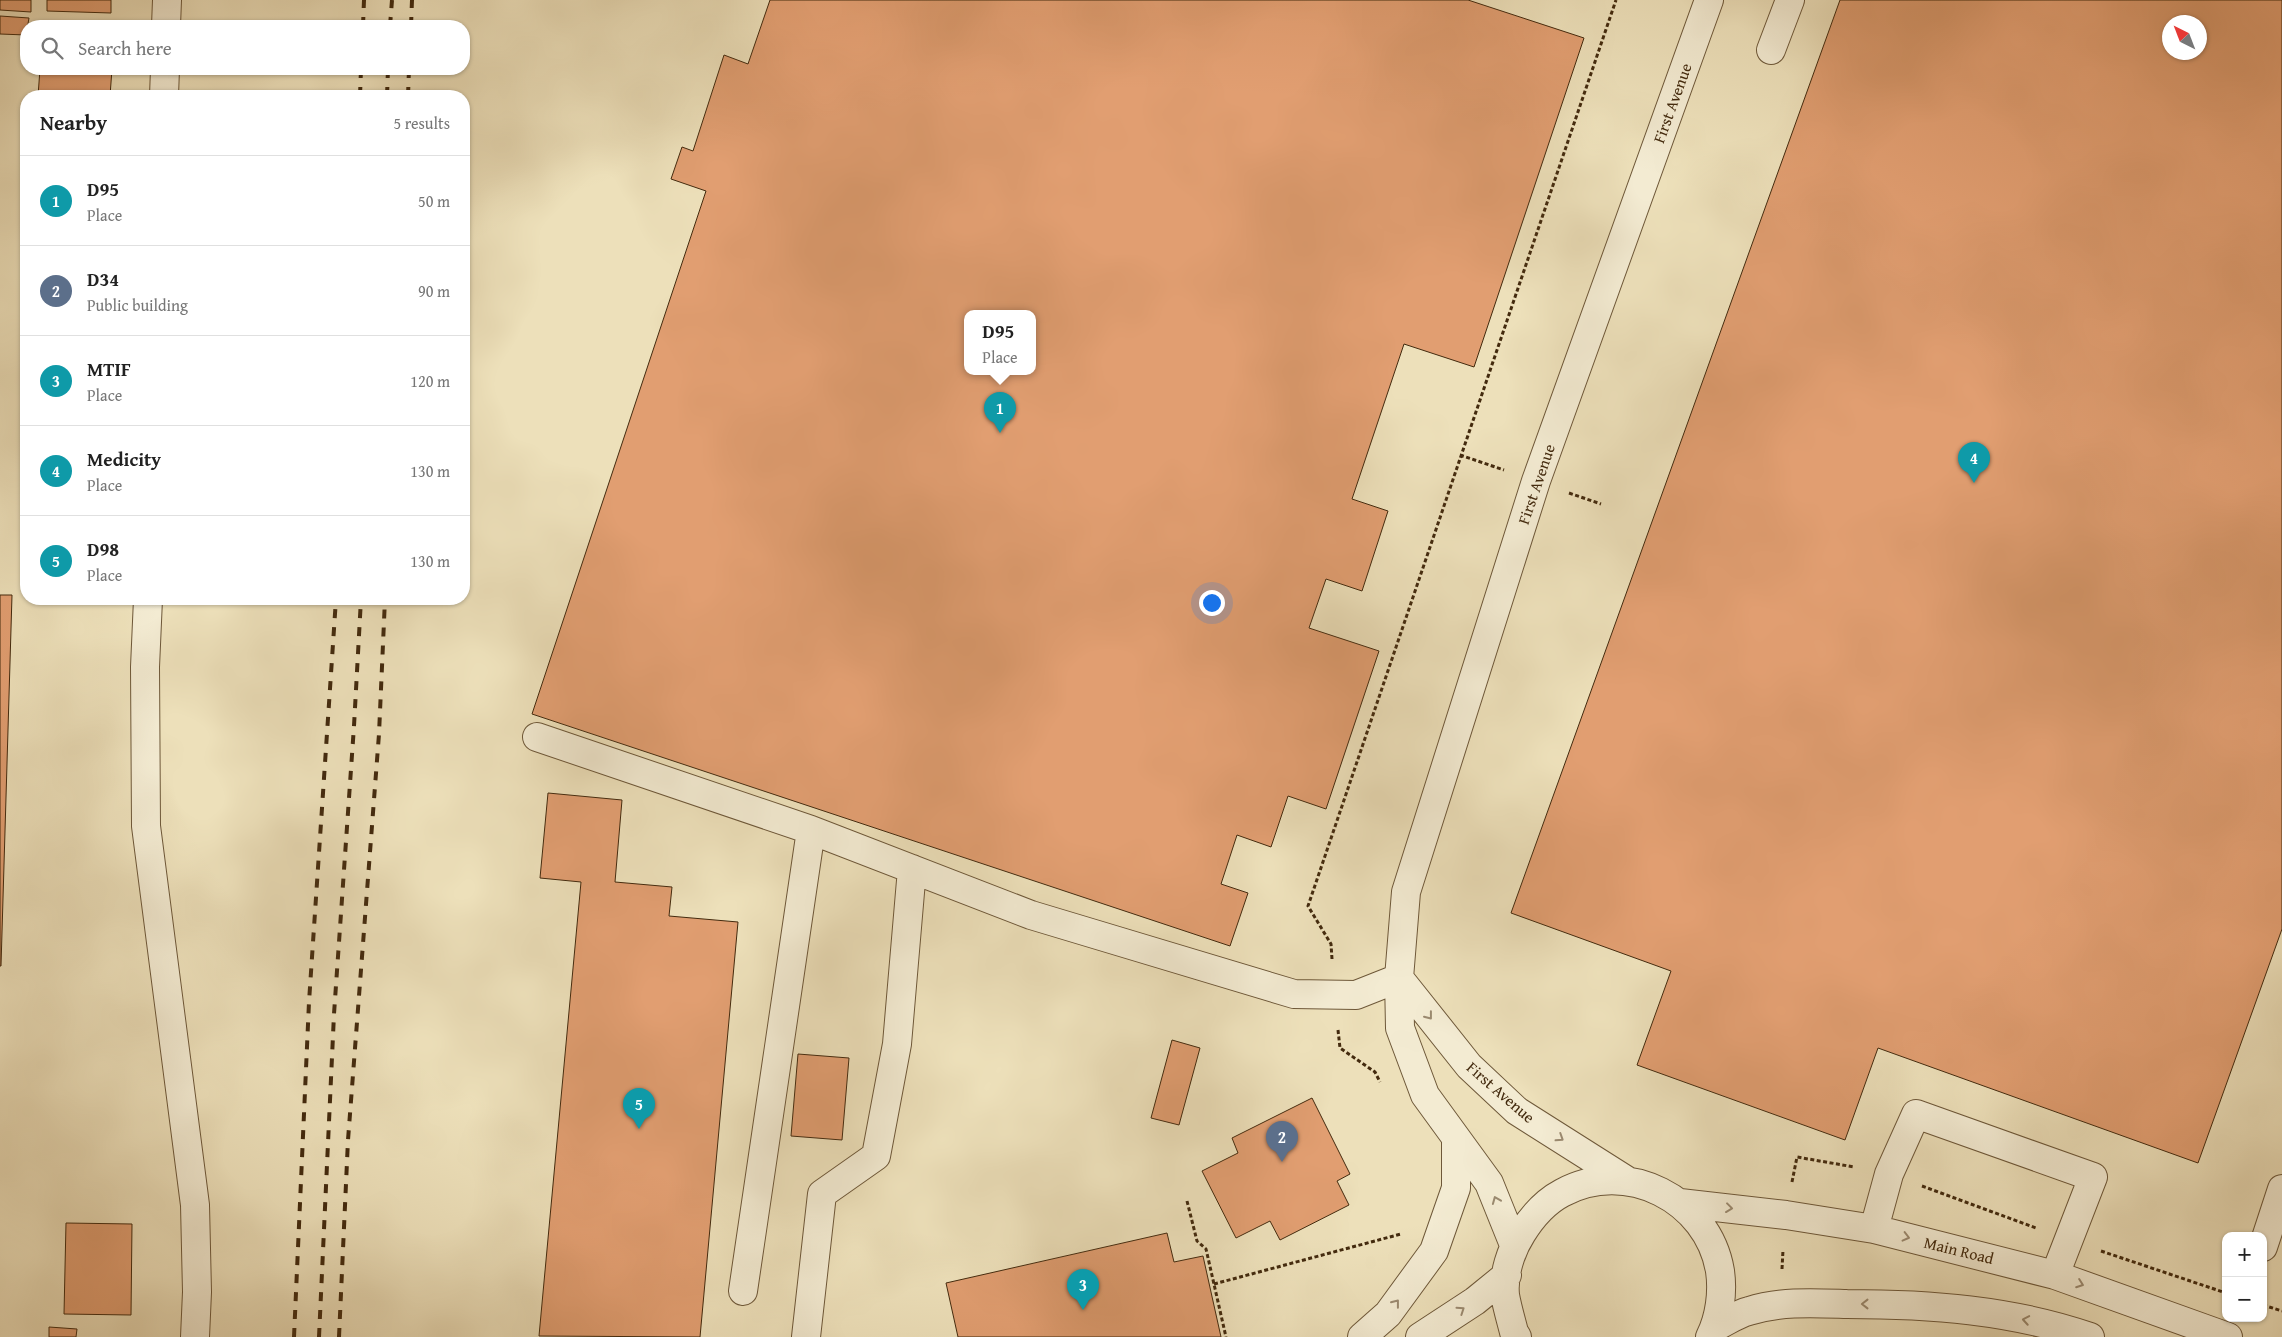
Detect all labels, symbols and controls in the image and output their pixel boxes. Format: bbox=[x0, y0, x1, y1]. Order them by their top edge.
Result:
north arrow bbox=[2162, 15, 2207, 60]
search box bbox=[20, 20, 470, 75]
icon: search bbox=[38, 34, 66, 62]
text: Search here bbox=[78, 34, 172, 62]
street label: First Avenue bbox=[1646, 60, 1698, 146]
text: Nearby bbox=[40, 107, 107, 138]
text: 5 results bbox=[393, 111, 450, 135]
text: D95 bbox=[87, 175, 119, 203]
text: 1 bbox=[52, 189, 60, 213]
text: 50 m bbox=[418, 189, 450, 213]
text: Place bbox=[87, 203, 122, 227]
text: D34 bbox=[87, 265, 119, 293]
text: 2 bbox=[52, 279, 60, 303]
text: 90 m bbox=[418, 279, 450, 303]
text: Public building bbox=[87, 293, 188, 317]
popup bbox=[964, 310, 1036, 375]
text: D95 bbox=[982, 317, 1014, 345]
text: Place bbox=[982, 345, 1018, 369]
text: MTIF bbox=[87, 355, 131, 383]
text: 3 bbox=[52, 369, 60, 393]
text: 120 m bbox=[410, 369, 450, 393]
text: Place bbox=[87, 383, 122, 407]
pin: 1 bbox=[984, 392, 1016, 433]
street label: First Avenue bbox=[1511, 441, 1561, 527]
pin: 4 bbox=[1958, 442, 1990, 483]
text: Medicity bbox=[87, 445, 161, 473]
text: 4 bbox=[52, 459, 60, 483]
text: 130 m bbox=[410, 459, 450, 483]
text: Place bbox=[87, 473, 122, 497]
text: D98 bbox=[87, 535, 119, 563]
text: 5 bbox=[52, 549, 60, 573]
text: 130 m bbox=[410, 549, 450, 573]
text: Place bbox=[87, 563, 122, 587]
your location bbox=[1199, 590, 1225, 616]
one-way arrow bbox=[1424, 1010, 1432, 1019]
street label: First Avenue bbox=[1462, 1056, 1540, 1128]
pin: 5 bbox=[623, 1088, 655, 1129]
pin: 2 bbox=[1266, 1121, 1298, 1162]
one-way arrow bbox=[1554, 1131, 1563, 1141]
one-way arrow bbox=[1491, 1196, 1502, 1205]
one-way arrow bbox=[1725, 1202, 1733, 1213]
street label: Main Road bbox=[1922, 1230, 1997, 1270]
one-way arrow bbox=[1902, 1231, 1911, 1242]
map controls bbox=[2222, 1232, 2267, 1322]
button: + bbox=[2222, 1232, 2267, 1277]
pin: 3 bbox=[1067, 1269, 1099, 1310]
button: − bbox=[2222, 1277, 2267, 1322]
one-way arrow bbox=[2075, 1278, 2084, 1288]
one-way arrow bbox=[1860, 1299, 1868, 1309]
one-way arrow bbox=[1391, 1300, 1399, 1309]
one-way arrow bbox=[1455, 1307, 1465, 1316]
one-way arrow bbox=[2022, 1315, 2031, 1325]

